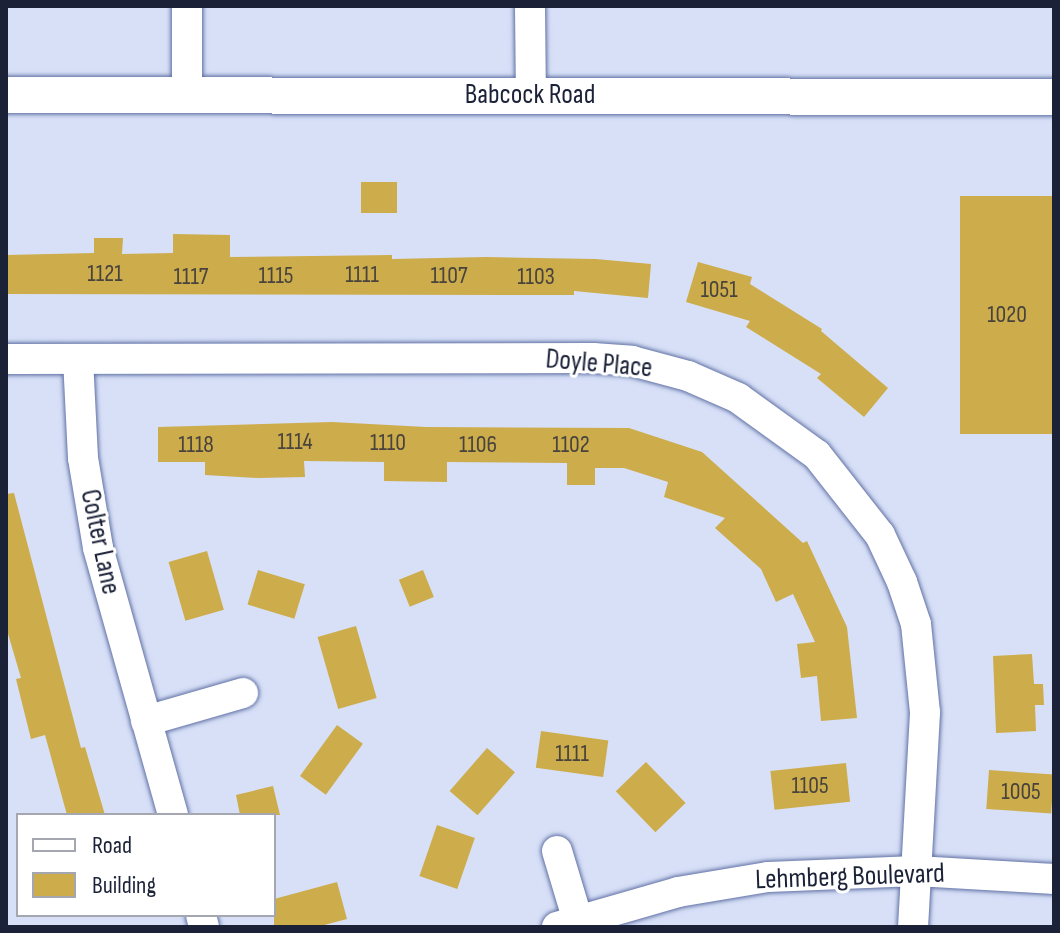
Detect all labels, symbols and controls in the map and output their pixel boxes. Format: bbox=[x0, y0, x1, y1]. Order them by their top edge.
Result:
street label: Babcock Road bbox=[465, 78, 595, 112]
house number: 1121 bbox=[87, 260, 123, 288]
house number: 1111 bbox=[345, 261, 379, 289]
house number: 1115 bbox=[259, 262, 293, 290]
house number: 1107 bbox=[430, 262, 468, 290]
house number: 1117 bbox=[174, 263, 208, 291]
house number: 1103 bbox=[517, 263, 555, 291]
house number: 1051 bbox=[700, 276, 738, 304]
house number: 1020 bbox=[987, 301, 1027, 329]
street label: Doyle Place bbox=[544, 343, 654, 385]
house number: 1114 bbox=[277, 428, 313, 456]
house number: 1110 bbox=[370, 429, 406, 457]
house number: 1118 bbox=[178, 431, 214, 459]
house number: 1106 bbox=[459, 431, 497, 459]
house number: 1102 bbox=[552, 431, 590, 459]
street label: Colter Lane bbox=[72, 486, 128, 598]
house number: 1111 bbox=[555, 740, 589, 768]
house number: 1105 bbox=[791, 772, 829, 800]
house number: 1005 bbox=[1001, 778, 1041, 806]
legend bbox=[16, 813, 276, 917]
text: Road bbox=[92, 831, 132, 860]
street label: Lehmberg Boulevard bbox=[755, 857, 945, 897]
text: Building bbox=[92, 871, 156, 900]

